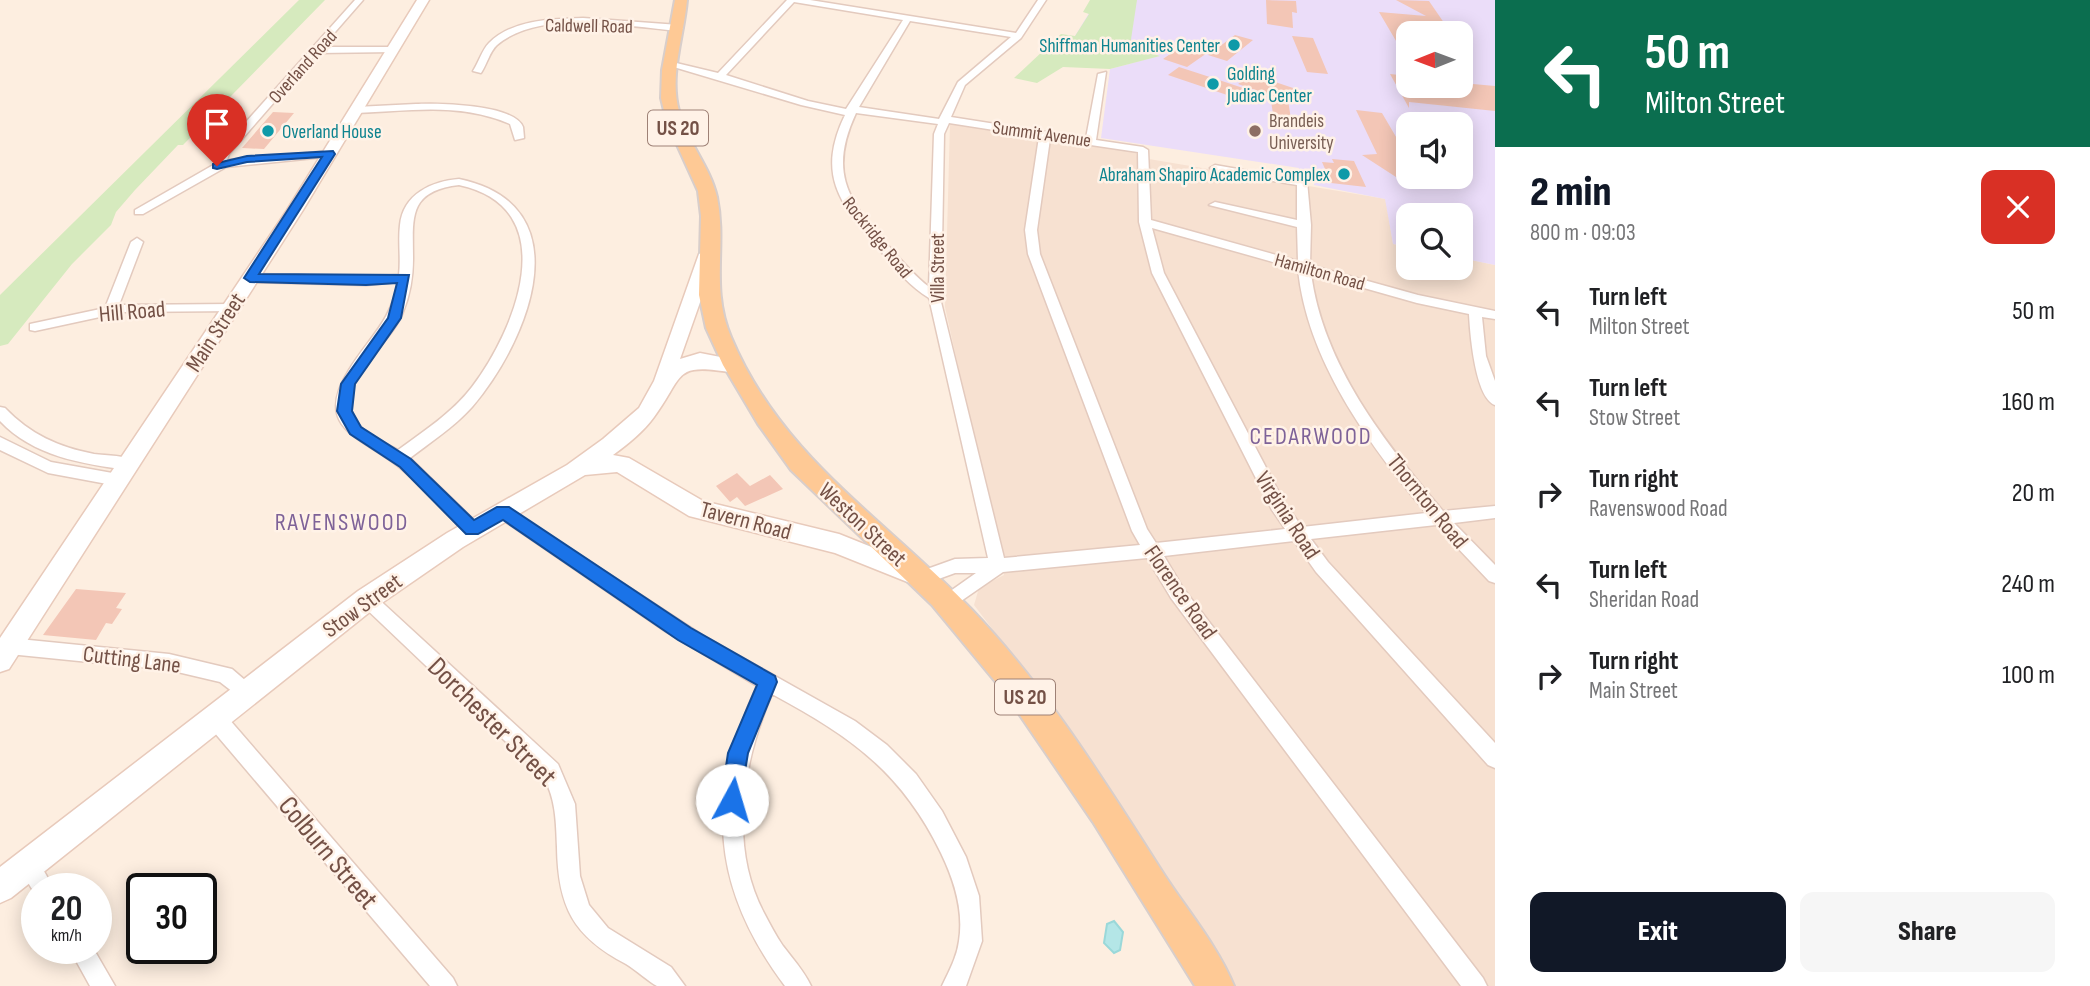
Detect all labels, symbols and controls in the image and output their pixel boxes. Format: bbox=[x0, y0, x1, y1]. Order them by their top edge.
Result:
street label: Caldwell Road bbox=[545, 14, 633, 39]
north arrow bbox=[1396, 21, 1474, 98]
map controls bbox=[1396, 21, 1473, 280]
text: 50 m bbox=[1645, 24, 1730, 83]
street label: Overland Road bbox=[264, 25, 342, 109]
icon: left bbox=[1530, 28, 1621, 119]
place label: Shiffman Humanities Center bbox=[1039, 35, 1221, 58]
marker: Shiffman Humanities Center bbox=[1226, 37, 1242, 53]
place label: Golding Judiac Center bbox=[1226, 63, 1312, 108]
marker: Golding Judiac Center bbox=[1205, 76, 1221, 92]
text: Milton Street bbox=[1645, 84, 1785, 123]
pin bbox=[187, 94, 247, 166]
icon: arrive bbox=[198, 105, 236, 143]
road number: US 20 bbox=[648, 110, 708, 146]
place label: Brandeis University bbox=[1269, 110, 1334, 155]
button: sound bbox=[1396, 112, 1473, 189]
street label: Summit Avenue bbox=[991, 116, 1093, 153]
place label: Overland House bbox=[282, 121, 382, 144]
marker: Overland House bbox=[260, 123, 276, 139]
marker: Brandeis University bbox=[1247, 123, 1263, 139]
place label: Abraham Shapiro Academic Complex bbox=[1098, 164, 1330, 187]
marker: Abraham Shapiro Academic Complex bbox=[1336, 166, 1352, 182]
text: 2 min bbox=[1530, 167, 1611, 218]
button: close bbox=[1981, 170, 2055, 244]
street label: Rockridge Road bbox=[837, 193, 917, 283]
button: search bbox=[1396, 203, 1473, 280]
text: 800 m · 09:03 bbox=[1530, 219, 1636, 247]
street label: Villa Street bbox=[927, 233, 950, 303]
street label: Hamilton Road bbox=[1272, 249, 1367, 296]
text: Turn left bbox=[1589, 282, 1667, 313]
street label: Main Street bbox=[180, 288, 252, 377]
icon: left bbox=[1530, 293, 1568, 331]
street label: Hill Road bbox=[98, 295, 166, 329]
text: 50 m bbox=[2012, 296, 2055, 327]
text: Milton Street bbox=[1589, 313, 1690, 341]
text: Turn left bbox=[1589, 373, 1667, 404]
icon: left bbox=[1530, 384, 1568, 422]
text: 160 m bbox=[2002, 387, 2055, 418]
text: Stow Street bbox=[1589, 404, 1680, 432]
district label: CEDARWOOD bbox=[1249, 422, 1373, 451]
street label: Thornton Road bbox=[1381, 449, 1474, 554]
text: Turn right bbox=[1589, 464, 1678, 495]
street label: Virginia Road bbox=[1248, 466, 1326, 565]
icon: right bbox=[1530, 475, 1568, 513]
street label: Weston Street bbox=[812, 477, 912, 573]
text: 20 m bbox=[2012, 478, 2055, 509]
street label: Tavern Road bbox=[697, 495, 794, 547]
text: Ravenswood Road bbox=[1589, 495, 1728, 523]
district label: RAVENSWOOD bbox=[275, 508, 409, 537]
street label: Florence Road bbox=[1138, 540, 1223, 645]
text: Turn left bbox=[1589, 555, 1667, 586]
icon: left bbox=[1530, 566, 1568, 604]
street label: Stow Street bbox=[317, 568, 408, 644]
text: 240 m bbox=[2001, 569, 2055, 600]
text: Sheridan Road bbox=[1589, 586, 1699, 614]
street label: Cutting Lane bbox=[81, 640, 182, 680]
text: Turn right bbox=[1589, 646, 1678, 677]
street label: Dorchester Street bbox=[421, 651, 563, 793]
icon: right bbox=[1530, 657, 1568, 695]
text: 100 m bbox=[2002, 660, 2055, 691]
text: Main Street bbox=[1589, 677, 1678, 705]
road number: US 20 bbox=[995, 680, 1055, 714]
position arrow bbox=[695, 763, 769, 837]
street label: Colburn Street bbox=[271, 790, 385, 916]
speed limit sign: 30 bbox=[126, 873, 217, 964]
text: 20 bbox=[51, 888, 83, 931]
button: Exit bbox=[1530, 892, 1786, 972]
button: Share bbox=[1800, 892, 2055, 972]
text: km/h bbox=[51, 925, 82, 946]

